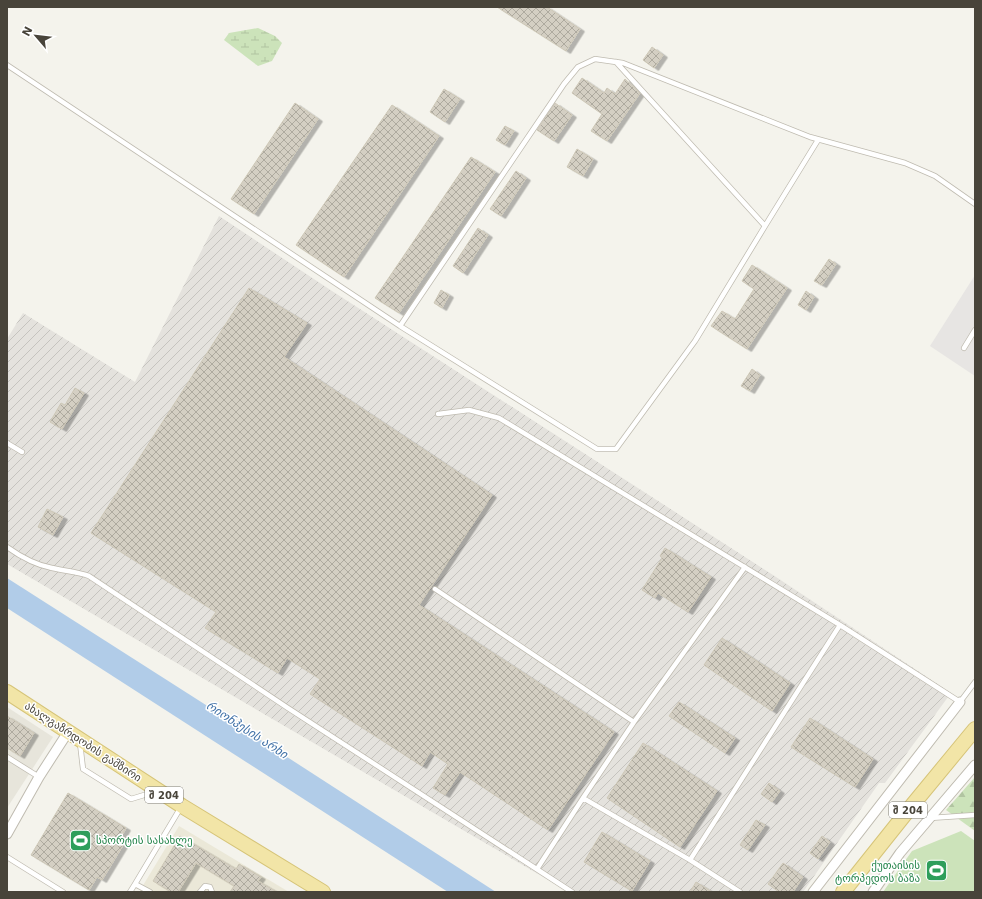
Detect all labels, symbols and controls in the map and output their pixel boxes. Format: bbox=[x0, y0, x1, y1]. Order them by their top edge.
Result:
north arrow bbox=[16, 16, 56, 56]
text: N bbox=[20, 24, 36, 39]
water label: რიონჰესის არხი bbox=[204, 698, 291, 762]
street label: ახალგაზრდობის გამზირი bbox=[22, 699, 144, 785]
road number: შ 204 bbox=[145, 787, 183, 803]
road number: შ 204 bbox=[889, 802, 927, 818]
sports icon: სპორტის სასახლე bbox=[68, 827, 94, 853]
place label: სპორტის სასახლე bbox=[96, 834, 193, 847]
sports icon: ქუთაისის ტორპედოს ბაზა bbox=[923, 858, 949, 884]
place label: ქუთაისის ტორპედოს ბაზა bbox=[835, 859, 920, 885]

